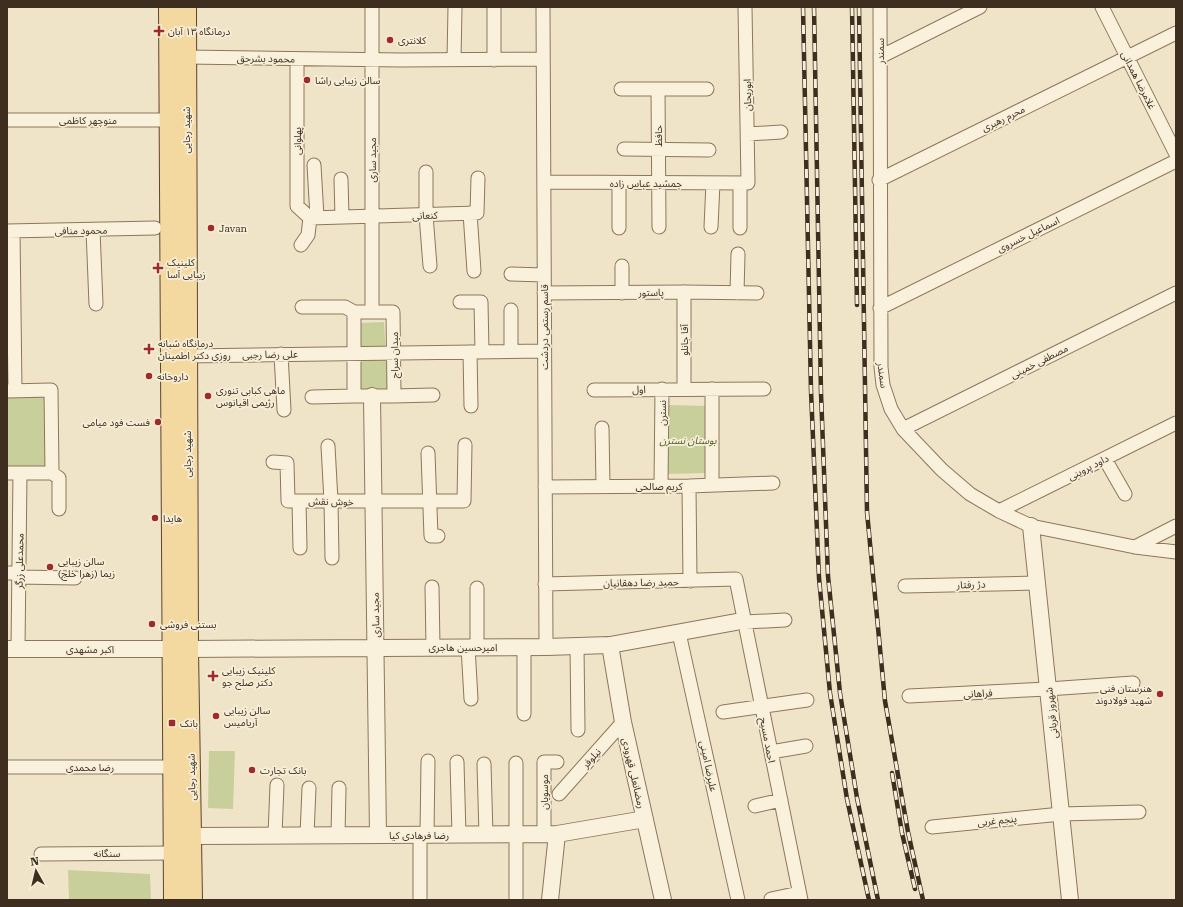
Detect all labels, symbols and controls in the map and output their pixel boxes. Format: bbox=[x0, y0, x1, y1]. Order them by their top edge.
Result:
marker: درمانگاه ۱۳ آبان bbox=[153, 25, 165, 37]
place label: درمانگاه ۱۳ آبان bbox=[168, 26, 230, 38]
marker: کلانتری bbox=[385, 35, 395, 45]
place label: کلانتری bbox=[398, 35, 427, 47]
street label: سمندر bbox=[875, 38, 887, 65]
street label: غلامرضا همدانی bbox=[1118, 49, 1158, 112]
street label: محمود بشرحق bbox=[237, 52, 295, 66]
marker: سالن زیبایی راشا bbox=[302, 75, 312, 85]
place label: سالن زیبایی راشا bbox=[315, 75, 380, 87]
street label: ابوریحان bbox=[742, 79, 754, 111]
street label: محرم رهبری bbox=[980, 103, 1028, 136]
street label: شهید رجایی bbox=[181, 106, 193, 153]
street label: منوچهر کاظمی bbox=[59, 115, 117, 127]
street label: حافظ bbox=[653, 125, 664, 147]
street label: پهلوانی bbox=[292, 127, 304, 155]
street label: مجید ساری bbox=[367, 137, 379, 183]
street label: جمشید عباس زاده bbox=[610, 178, 682, 190]
street label: کنعانی bbox=[412, 210, 439, 221]
street label: اسماعیل خسروی bbox=[995, 215, 1062, 255]
marker: Javan bbox=[206, 223, 216, 233]
place label: Javan bbox=[219, 223, 248, 234]
street label: محمود منافی bbox=[54, 225, 108, 237]
place label: کلینیک زیبایی آسا bbox=[167, 257, 206, 281]
marker: کلینیک زیبایی آسا bbox=[152, 262, 164, 274]
street label: قاسم رستمی دردشت bbox=[539, 284, 552, 370]
street label: پاستور bbox=[637, 287, 664, 299]
street label: آقا جانلو bbox=[679, 323, 691, 356]
street label: میدان سراج bbox=[389, 332, 402, 378]
place label: درمانگاه شبانه روزی دکتر اطمینان bbox=[158, 338, 231, 362]
street label: مصطفی خمینی bbox=[1009, 342, 1070, 381]
marker: درمانگاه شبانه روزی دکتر اطمینان bbox=[143, 343, 155, 355]
street label: علی رضا رجبی bbox=[242, 349, 298, 361]
street label: سمندر bbox=[874, 360, 890, 389]
marker: داروخانه bbox=[144, 371, 154, 381]
place label: داروخانه bbox=[157, 371, 189, 383]
street label: اول bbox=[632, 384, 646, 396]
place label: ماهی کبابی تنوری رژیمی اقیانوس bbox=[216, 385, 285, 409]
marker: ماهی کبابی تنوری رژیمی اقیانوس bbox=[203, 391, 213, 401]
street label: نسترن bbox=[657, 400, 669, 426]
place label: فست فود میامی bbox=[83, 417, 151, 429]
marker: فست فود میامی bbox=[153, 417, 163, 427]
street label: شهید رجایی bbox=[182, 430, 194, 477]
park label: بوستان نسترن bbox=[660, 435, 717, 447]
street label: داود پروینی bbox=[1066, 452, 1111, 483]
street label: کریم صالحی bbox=[635, 481, 683, 494]
street label: خوش نقش bbox=[308, 496, 354, 508]
marker: هایدا bbox=[150, 513, 160, 523]
place label: هایدا bbox=[163, 513, 183, 524]
street label: محمدعلی زرگر bbox=[13, 533, 26, 590]
place label: سالن زیبایی زیما (زهرا خلج) bbox=[58, 556, 115, 581]
marker: سالن زیبایی زیما (زهرا خلج) bbox=[45, 562, 55, 572]
street label: حمید رضا دهقانیان bbox=[603, 576, 679, 590]
street label: دژ رفتار bbox=[955, 578, 986, 592]
street label: مجید ساری bbox=[370, 592, 382, 638]
marker: بستنی فروشی bbox=[147, 619, 157, 629]
place label: بستنی فروشی bbox=[160, 619, 217, 631]
street label: امیرحسین هاجری bbox=[429, 642, 497, 654]
street label: اکبر مشهدی bbox=[66, 644, 114, 656]
place label: کلینیک زیبایی دکتر صلح جو bbox=[222, 665, 276, 690]
marker: کلینیک زیبایی دکتر صلح جو bbox=[207, 670, 219, 682]
place label: هنرستان فنی شهید فولادوند bbox=[1095, 683, 1152, 707]
street label: فراهانی bbox=[963, 687, 994, 701]
street label: شهروز قربانی bbox=[1043, 687, 1061, 739]
marker: هنرستان فنی شهید فولادوند bbox=[1155, 689, 1165, 699]
place label: سالن زیبایی آریامیس bbox=[224, 705, 270, 729]
marker: سالن زیبایی آریامیس bbox=[211, 711, 221, 721]
street label: احمد مسیح bbox=[756, 717, 777, 764]
marker: بانک bbox=[167, 718, 177, 728]
place label: بانک bbox=[180, 718, 198, 729]
street label: رمضانعلی قهرودی bbox=[619, 737, 647, 810]
street label: علیرضا امینی bbox=[697, 740, 719, 793]
street label: نیلوفر bbox=[579, 746, 604, 772]
street label: شهید رجایی bbox=[186, 753, 198, 801]
street label: رضا محمدی bbox=[66, 762, 114, 774]
marker: بانک تجارت bbox=[247, 765, 257, 775]
place label: بانک تجارت bbox=[260, 765, 307, 777]
street label: موسویان bbox=[539, 774, 551, 810]
street label: پنجم غربی bbox=[977, 813, 1018, 830]
street label: رضا فرهادی کیا bbox=[389, 830, 449, 842]
street label: سنگانه bbox=[94, 848, 121, 859]
north arrow bbox=[16, 851, 56, 891]
text: N bbox=[30, 854, 40, 869]

